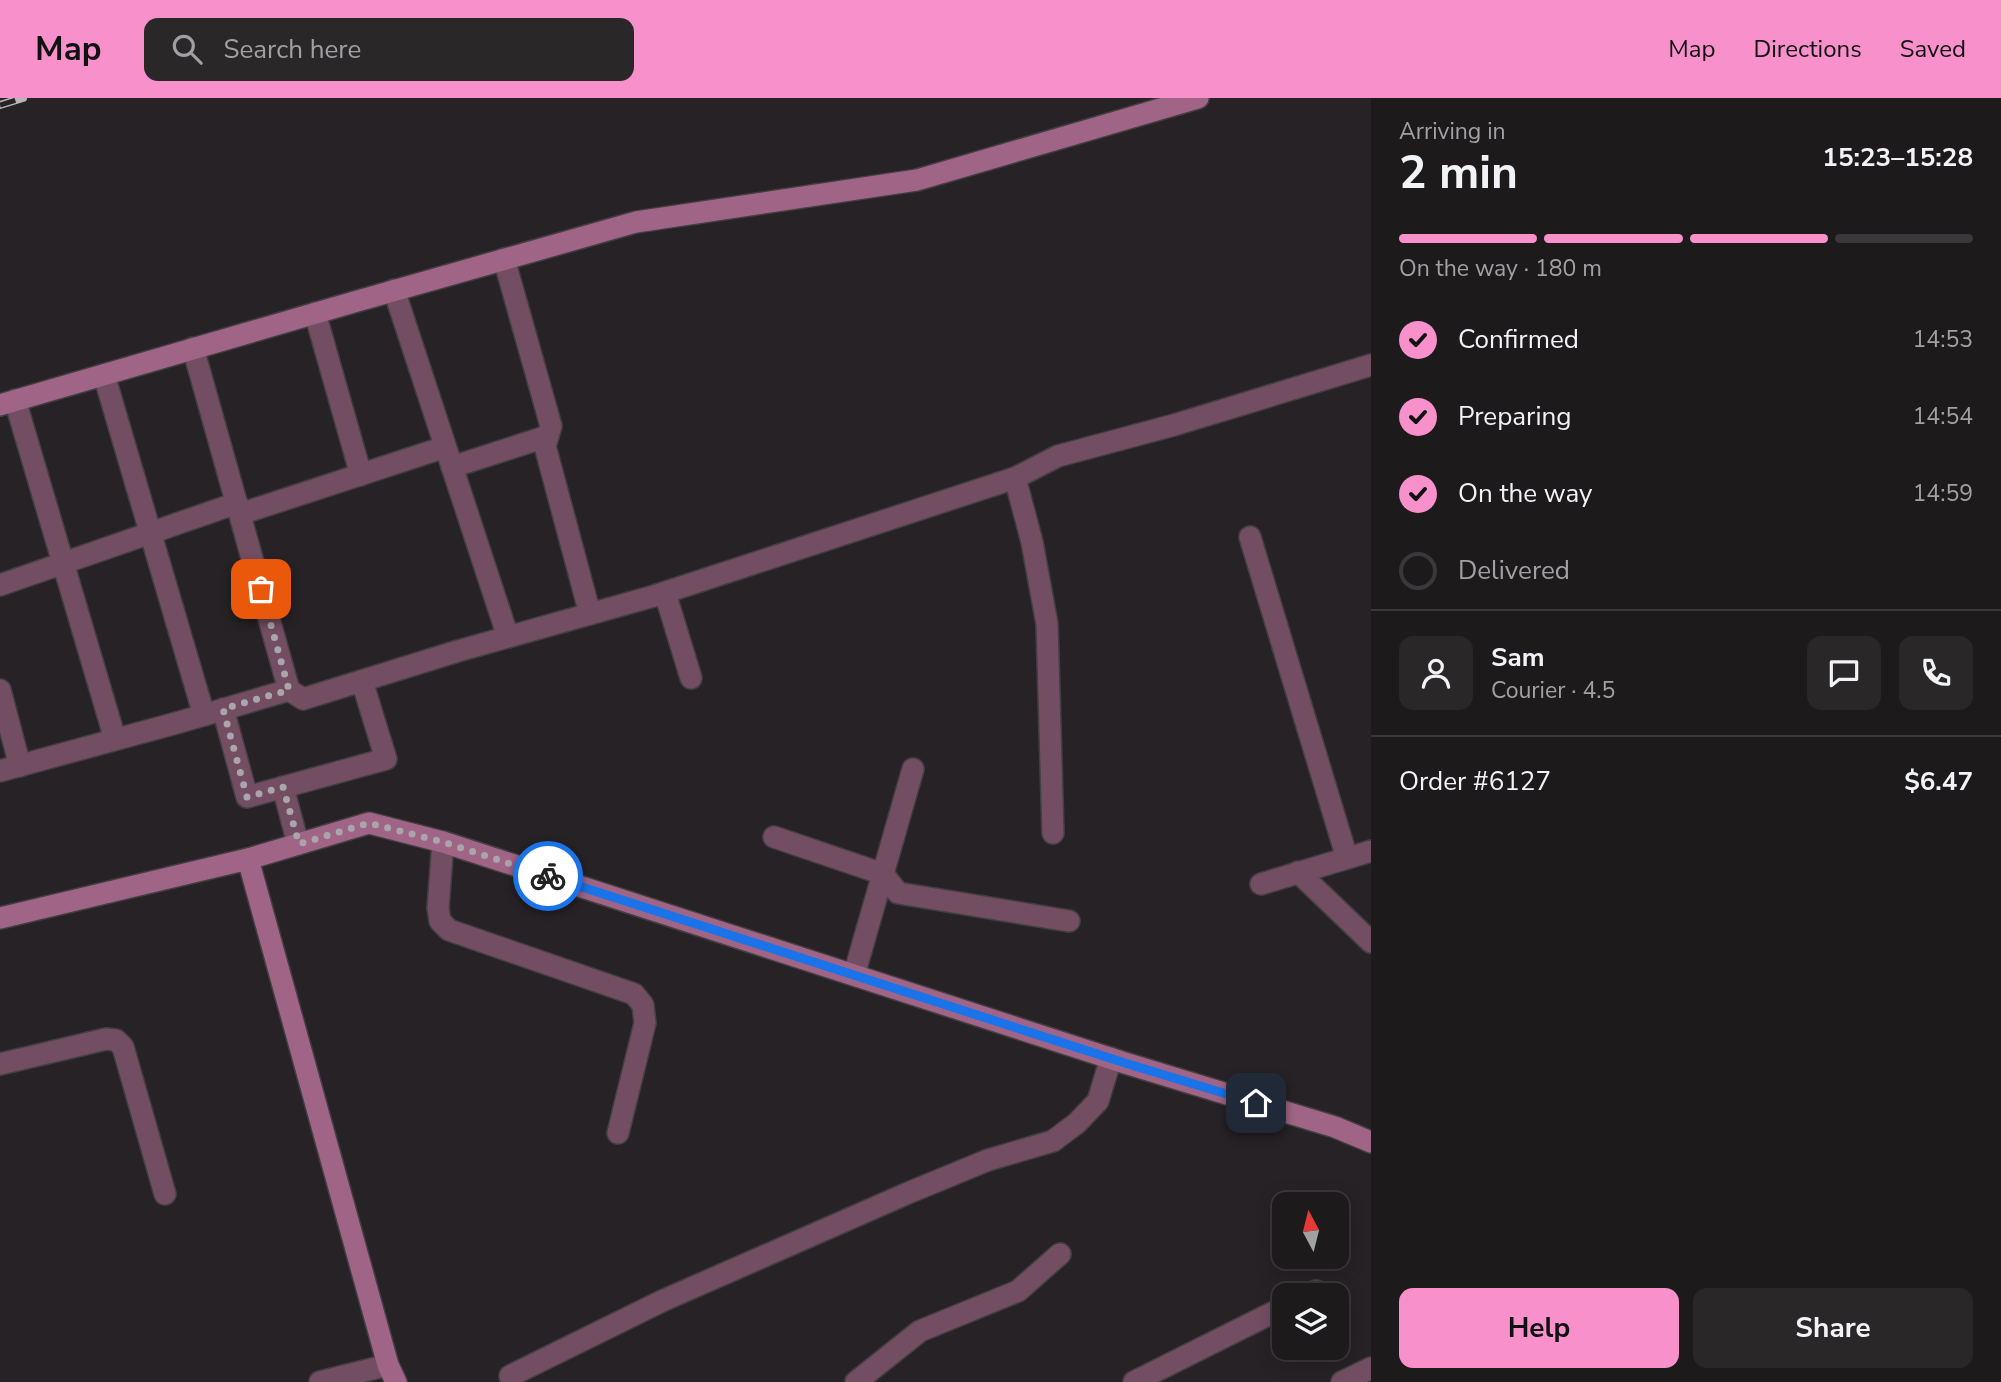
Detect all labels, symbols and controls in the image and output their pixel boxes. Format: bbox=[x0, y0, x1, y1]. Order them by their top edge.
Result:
search box bbox=[144, 18, 634, 81]
text: Map bbox=[35, 27, 102, 72]
icon: search bbox=[168, 30, 206, 68]
text: Search here bbox=[224, 32, 361, 67]
text: Map bbox=[1668, 33, 1715, 65]
text: Directions bbox=[1753, 33, 1862, 65]
text: Saved bbox=[1900, 33, 1966, 65]
text: Arriving in bbox=[1399, 116, 1506, 147]
text: 15:23–15:28 bbox=[1822, 140, 1973, 175]
text: 2 min bbox=[1399, 141, 1518, 204]
text: On the way · 180 m bbox=[1399, 253, 1602, 284]
icon: check bbox=[1399, 321, 1437, 359]
text: Confirmed bbox=[1458, 322, 1579, 357]
text: 14:53 bbox=[1913, 324, 1973, 355]
icon: check bbox=[1399, 398, 1437, 436]
text: Preparing bbox=[1458, 399, 1571, 434]
text: 14:54 bbox=[1913, 401, 1973, 432]
icon: check bbox=[1399, 475, 1437, 513]
text: On the way bbox=[1458, 476, 1592, 511]
text: 14:59 bbox=[1913, 478, 1973, 509]
text: Delivered bbox=[1458, 553, 1570, 588]
pin bbox=[231, 559, 291, 619]
icon: bag bbox=[242, 570, 280, 608]
button: person bbox=[1399, 636, 1473, 710]
button: chat bbox=[1807, 636, 1881, 710]
button: phone bbox=[1899, 636, 1973, 710]
text: Sam bbox=[1491, 640, 1544, 675]
text: Courier · 4.5 bbox=[1491, 675, 1615, 706]
text: Order #6127 bbox=[1399, 764, 1551, 799]
text: $6.47 bbox=[1904, 764, 1973, 799]
courier bbox=[513, 841, 583, 911]
icon: bike bbox=[529, 857, 567, 895]
pin bbox=[1226, 1073, 1286, 1133]
icon: home bbox=[1237, 1084, 1275, 1122]
north arrow bbox=[1272, 1192, 1349, 1269]
map controls bbox=[1272, 1192, 1349, 1360]
button: layers bbox=[1272, 1283, 1349, 1360]
button: Help bbox=[1399, 1288, 1679, 1368]
button: Share bbox=[1693, 1288, 1973, 1368]

